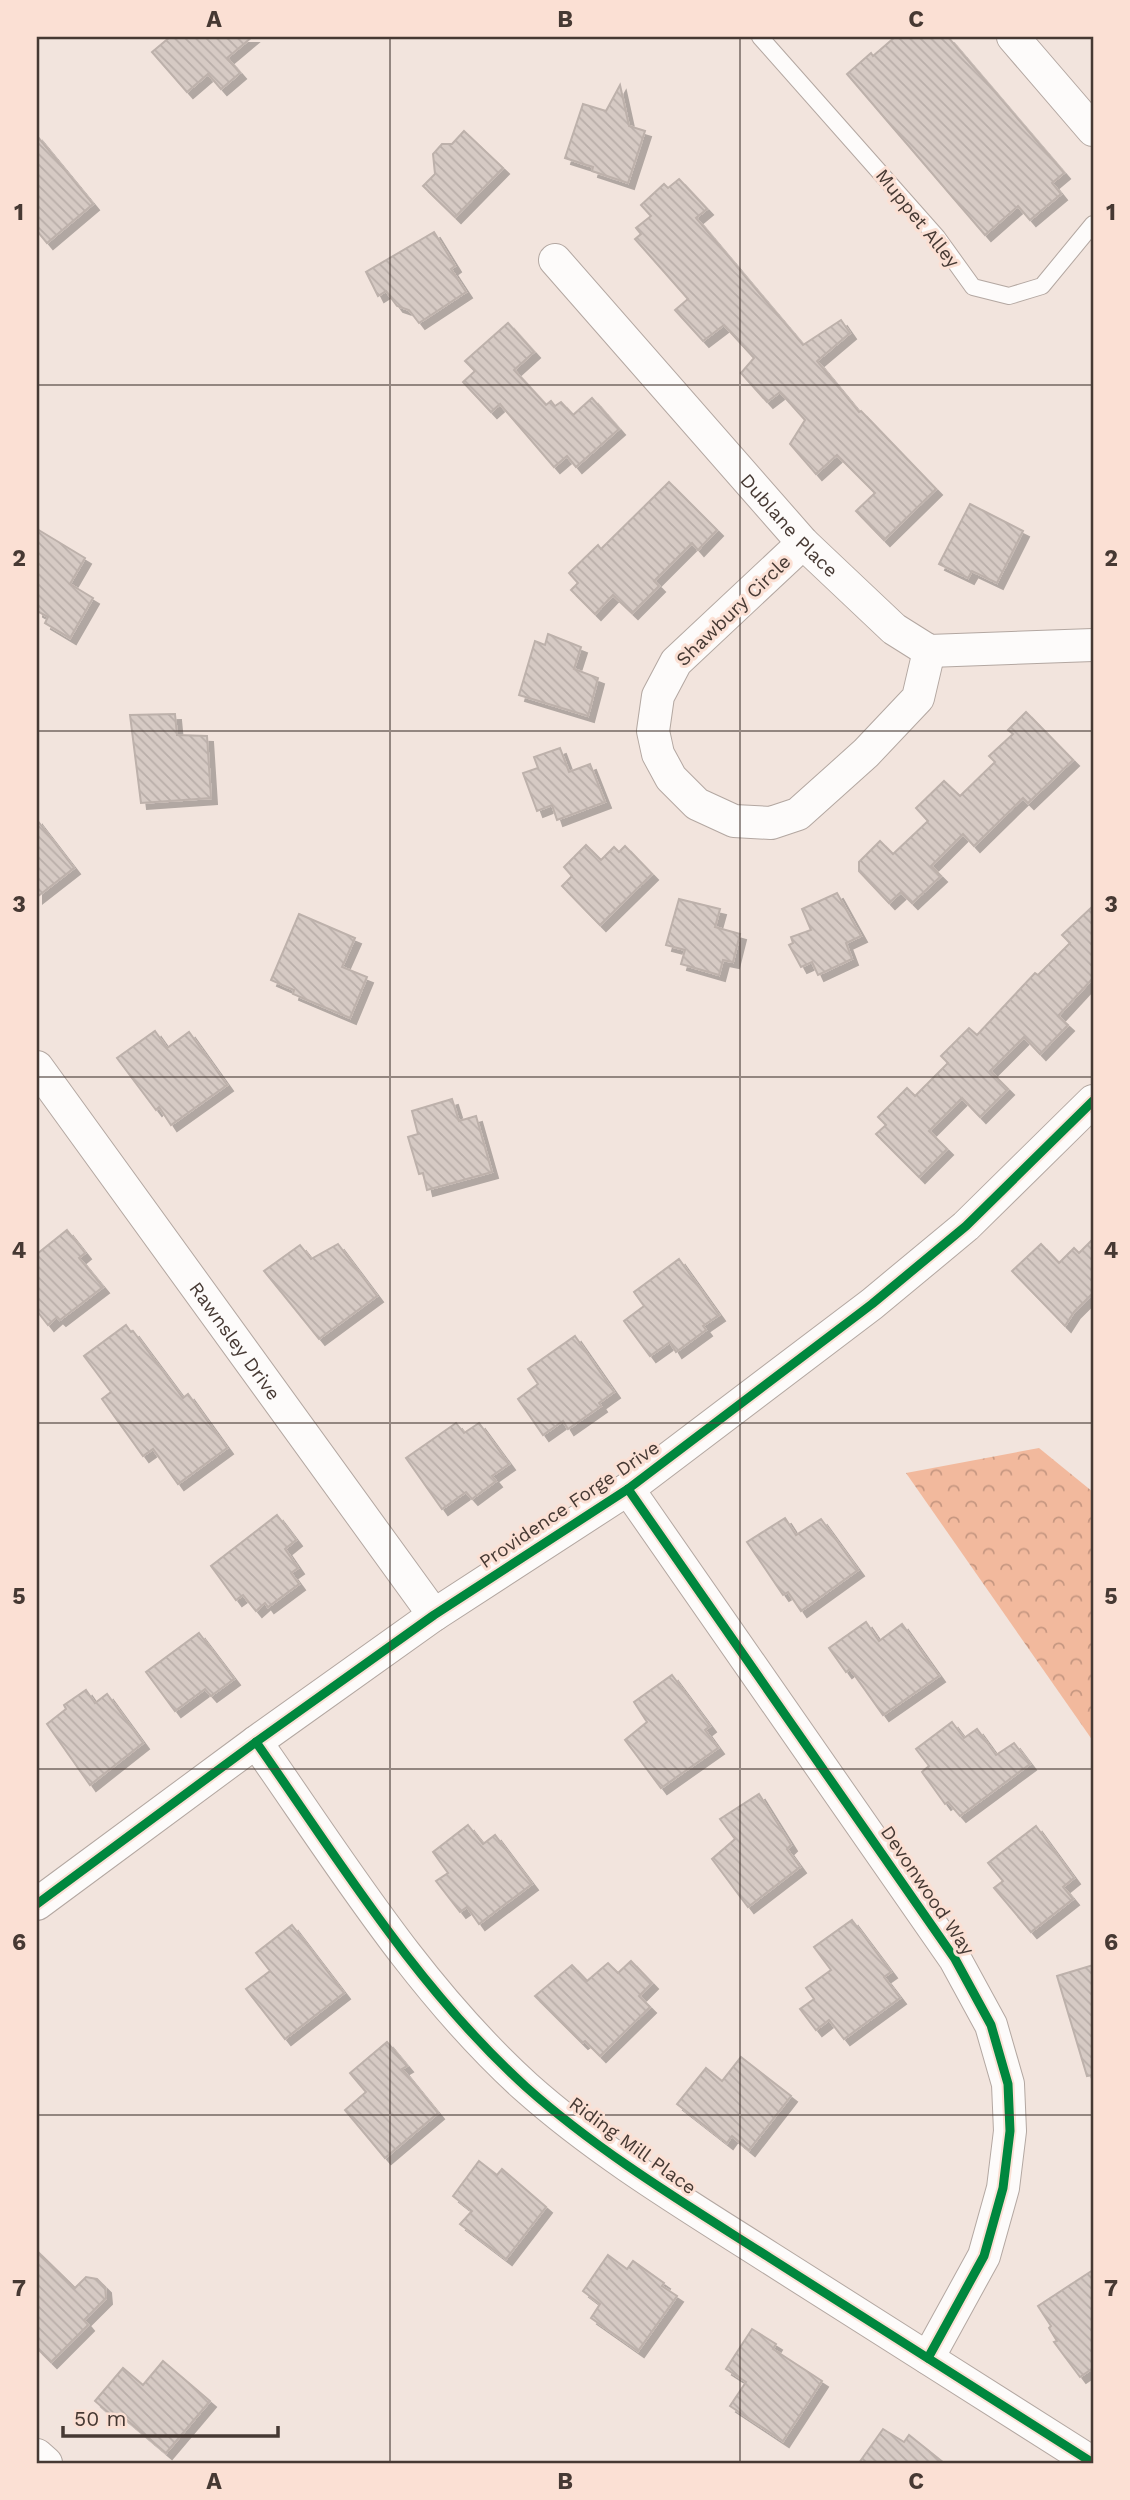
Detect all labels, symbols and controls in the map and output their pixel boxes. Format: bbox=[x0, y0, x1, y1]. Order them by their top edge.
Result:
text: A bbox=[206, 6, 222, 33]
text: B bbox=[557, 6, 573, 33]
text: C bbox=[908, 6, 924, 33]
street label: Muppet Alley bbox=[871, 164, 965, 273]
text: 1 bbox=[14, 199, 24, 226]
text: 1 bbox=[1106, 199, 1116, 226]
street label: Dublane Place bbox=[735, 469, 843, 582]
text: 2 bbox=[12, 545, 26, 572]
text: 2 bbox=[1104, 545, 1118, 572]
street label: Shawbury Circle bbox=[671, 550, 795, 671]
text: 3 bbox=[12, 891, 26, 918]
text: 3 bbox=[1104, 891, 1118, 918]
text: 4 bbox=[12, 1237, 27, 1264]
text: 4 bbox=[1104, 1237, 1119, 1264]
street label: Rawnsley Drive bbox=[184, 1277, 285, 1405]
street label: Providence Forge Drive bbox=[475, 1436, 664, 1573]
text: 5 bbox=[12, 1583, 26, 1610]
text: 5 bbox=[1104, 1583, 1118, 1610]
street label: Devonwood Way bbox=[876, 1821, 979, 1960]
text: 6 bbox=[12, 1929, 26, 1956]
text: 6 bbox=[1104, 1929, 1118, 1956]
street label: Riding Mill Place bbox=[565, 2092, 701, 2199]
text: 7 bbox=[12, 2275, 26, 2302]
text: 7 bbox=[1104, 2275, 1118, 2302]
scale bar bbox=[63, 2395, 278, 2439]
text: 50 m bbox=[74, 2406, 126, 2431]
text: A bbox=[206, 2468, 222, 2495]
text: B bbox=[557, 2468, 573, 2495]
text: C bbox=[908, 2468, 924, 2495]

